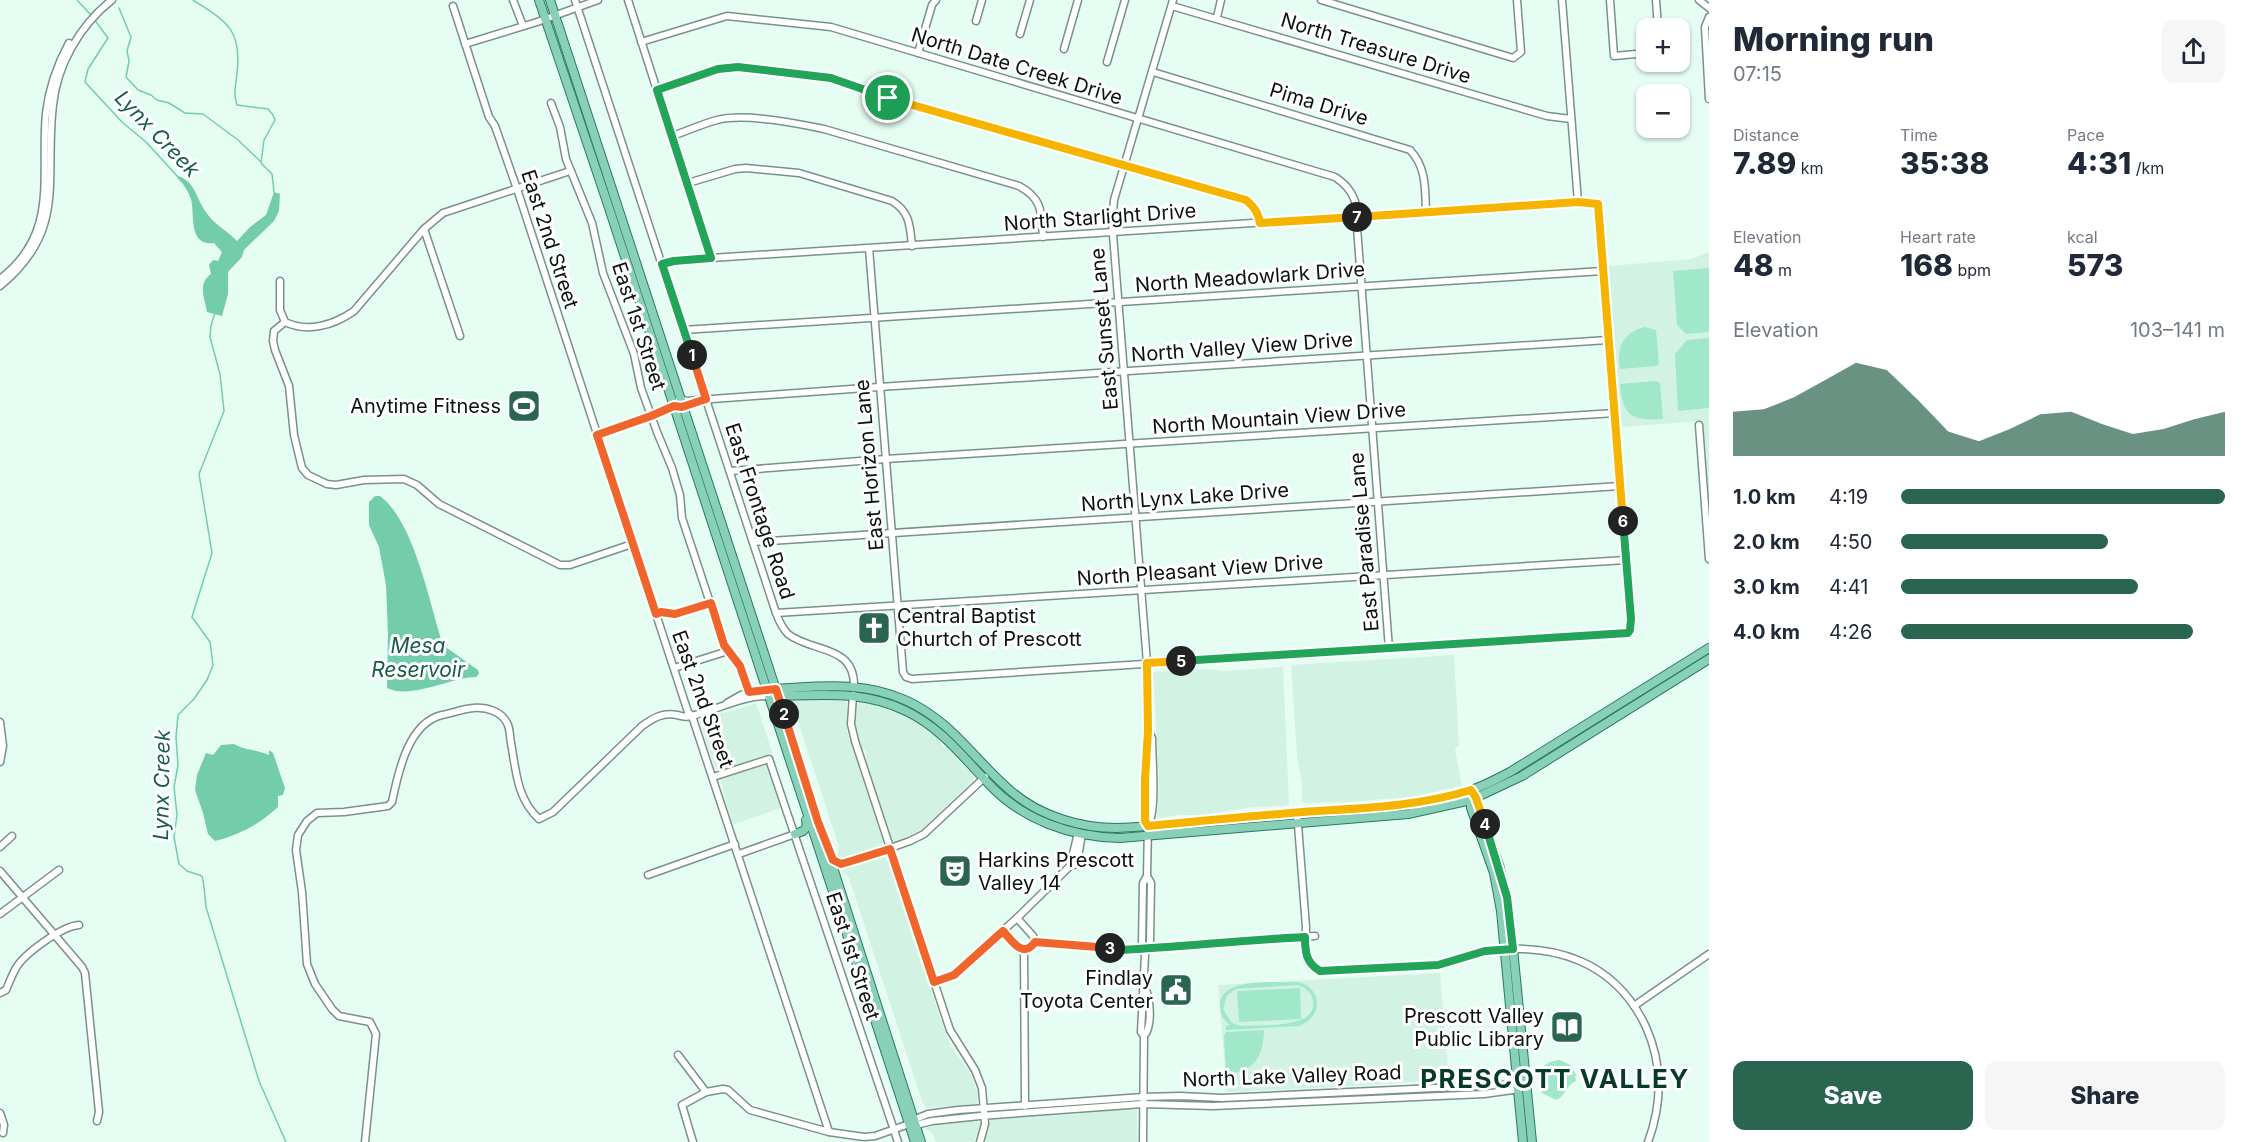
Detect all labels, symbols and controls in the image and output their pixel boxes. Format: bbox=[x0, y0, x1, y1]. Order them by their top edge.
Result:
street label: North Treasure Drive bbox=[1278, 8, 1474, 88]
map controls bbox=[1636, 18, 1690, 138]
button: + bbox=[1636, 18, 1690, 72]
text: Morning run bbox=[1733, 19, 1934, 59]
button: share bbox=[2162, 20, 2225, 83]
street label: North Date Creek Drive bbox=[909, 22, 1125, 110]
text: 07:15 bbox=[1733, 62, 1782, 86]
pin bbox=[862, 72, 913, 123]
street label: Pima Drive bbox=[1267, 78, 1371, 130]
icon: arrive bbox=[871, 81, 904, 114]
button: − bbox=[1636, 84, 1690, 138]
water label: Lynx Creek bbox=[110, 85, 205, 182]
text: Distance bbox=[1733, 125, 1799, 145]
text: Time bbox=[1900, 125, 1938, 145]
text: Pace bbox=[2067, 125, 2105, 145]
text: 7.89 bbox=[1733, 145, 1796, 181]
text: 35:38 bbox=[1900, 145, 1989, 181]
text: 4:31 bbox=[2067, 145, 2131, 181]
text: km bbox=[1796, 158, 1824, 178]
text: /km bbox=[2131, 158, 2164, 178]
street label: East 2nd Street bbox=[516, 167, 584, 312]
street label: North Starlight Drive bbox=[1003, 198, 1197, 236]
pin: 7 bbox=[1342, 202, 1372, 232]
text: 7 bbox=[1352, 207, 1362, 227]
text: Elevation bbox=[1733, 227, 1802, 247]
text: Heart rate bbox=[1900, 227, 1976, 247]
text: kcal bbox=[2067, 227, 2098, 247]
street label: East Sunset Lane bbox=[1085, 247, 1123, 411]
text: 48 bbox=[1733, 247, 1774, 283]
text: 168 bbox=[1900, 247, 1953, 283]
text: 573 bbox=[2067, 247, 2123, 283]
street label: North Meadowlark Drive bbox=[1134, 257, 1366, 297]
street label: East 1st Street bbox=[607, 259, 671, 394]
text: m bbox=[1774, 260, 1792, 280]
text: bpm bbox=[1953, 260, 1991, 280]
text: Elevation bbox=[1733, 318, 1819, 342]
text: 103–141 m bbox=[2130, 318, 2225, 342]
street label: North Valley View Drive bbox=[1130, 327, 1354, 367]
pin: 1 bbox=[677, 340, 707, 370]
text: 1 bbox=[689, 345, 695, 365]
street label: East Horizon Lane bbox=[850, 378, 888, 552]
sports icon: Anytime Fitness bbox=[506, 388, 542, 424]
place label: Anytime Fitness bbox=[350, 394, 501, 418]
street label: North Mountain View Drive bbox=[1151, 397, 1407, 439]
street label: East Frontage Road bbox=[720, 420, 800, 602]
street label: East Paradise Lane bbox=[1344, 451, 1384, 633]
street label: North Lynx Lake Drive bbox=[1080, 478, 1290, 516]
text: 1.0 km bbox=[1733, 485, 1796, 509]
text: 4:19 bbox=[1829, 485, 1868, 509]
pin: 6 bbox=[1608, 506, 1638, 536]
text: 6 bbox=[1618, 511, 1628, 531]
text: 2.0 km bbox=[1733, 530, 1800, 554]
text: 4:50 bbox=[1829, 530, 1872, 554]
street label: North Pleasant View Drive bbox=[1076, 549, 1324, 591]
text: 3.0 km bbox=[1733, 575, 1800, 599]
text: 4:41 bbox=[1829, 575, 1868, 599]
place label: Central Baptist Churtch of Prescott bbox=[897, 604, 1082, 651]
church icon: Central Baptist Churtch of Prescott bbox=[856, 610, 892, 646]
text: 4.0 km bbox=[1733, 620, 1800, 644]
text: 4:26 bbox=[1829, 620, 1872, 644]
street label: East 2nd Street bbox=[667, 627, 739, 771]
water label: Mesa Reservoir bbox=[371, 633, 466, 682]
pin: 5 bbox=[1166, 646, 1196, 676]
text: 5 bbox=[1176, 651, 1186, 671]
pin: 2 bbox=[769, 699, 799, 729]
text: 2 bbox=[779, 704, 789, 724]
water label: Lynx Creek bbox=[148, 729, 175, 841]
pin: 4 bbox=[1470, 809, 1500, 839]
text: 4 bbox=[1480, 814, 1490, 834]
place label: Harkins Prescott Valley 14 bbox=[978, 848, 1134, 895]
theatre icon: Harkins Prescott Valley 14 bbox=[937, 853, 973, 889]
street label: East 1st Street bbox=[821, 889, 885, 1024]
pin: 3 bbox=[1095, 933, 1125, 963]
text: 3 bbox=[1105, 938, 1115, 958]
place label: Findlay Toyota Center bbox=[1020, 966, 1153, 1013]
public building icon: Findlay Toyota Center bbox=[1158, 972, 1194, 1008]
place label: Prescott Valley Public Library bbox=[1404, 1004, 1544, 1051]
library icon: Prescott Valley Public Library bbox=[1549, 1009, 1585, 1045]
street label: North Lake Valley Road bbox=[1182, 1060, 1402, 1092]
button: Save bbox=[1733, 1061, 1973, 1130]
button: Share bbox=[1985, 1061, 2225, 1130]
district label: PRESCOTT VALLEY bbox=[1420, 1063, 1690, 1094]

